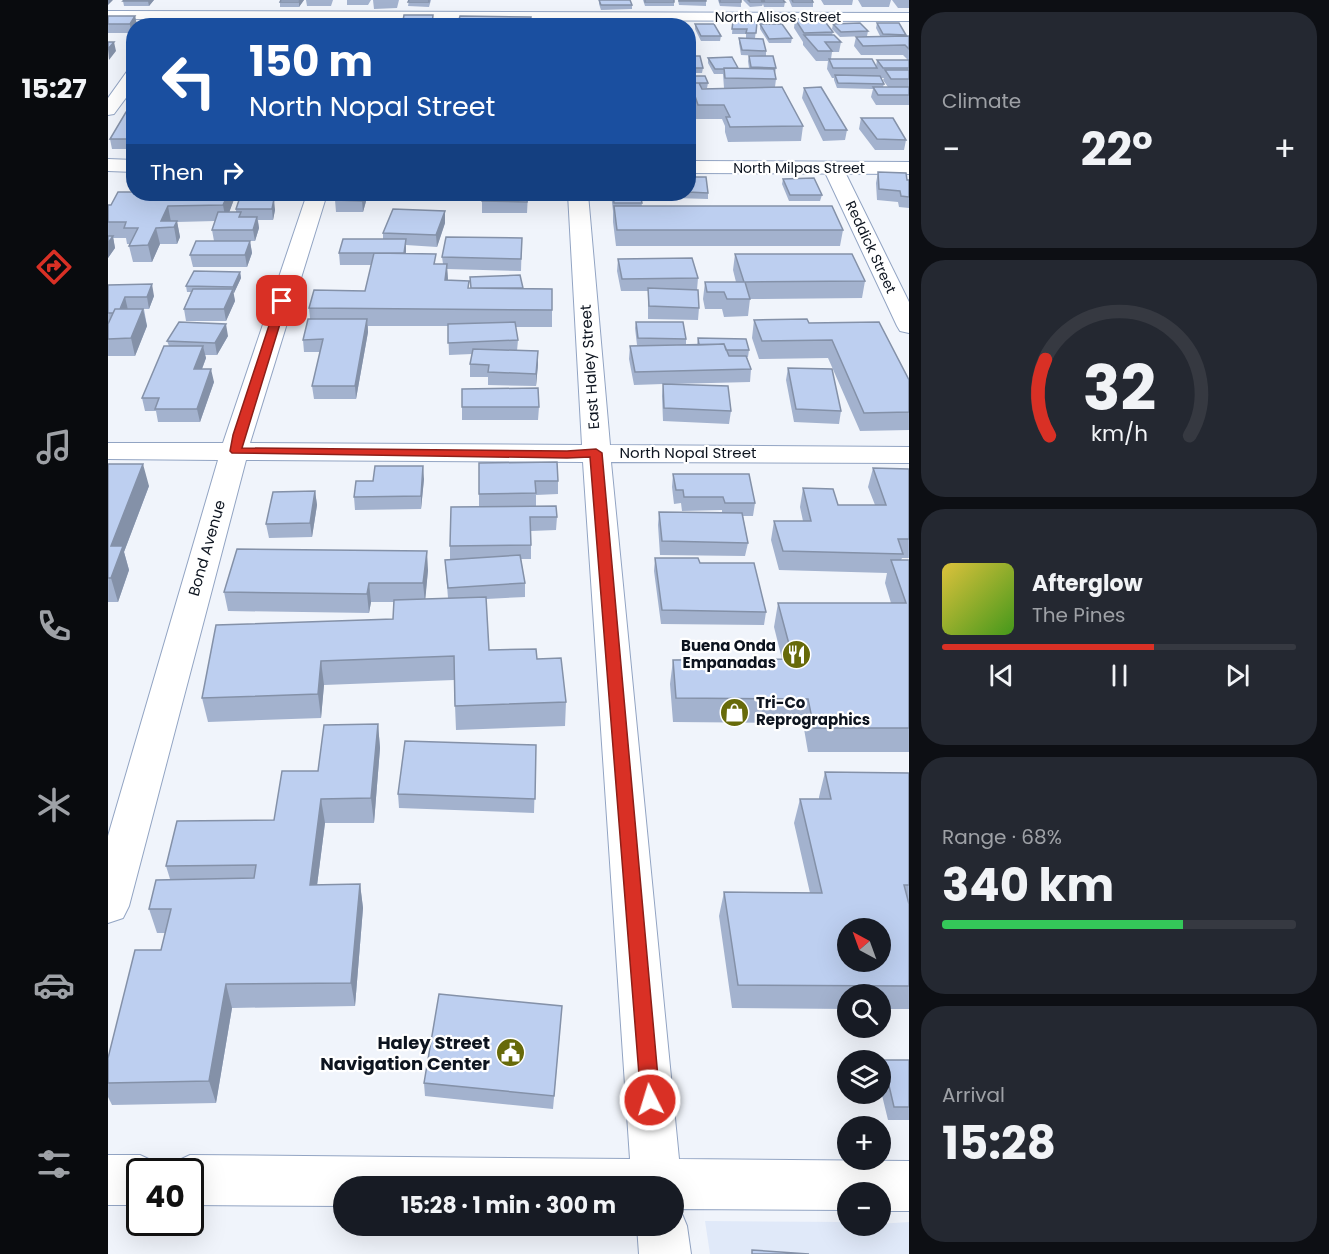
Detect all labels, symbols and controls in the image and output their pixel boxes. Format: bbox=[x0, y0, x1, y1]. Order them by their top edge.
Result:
street label: North Alisos Street bbox=[715, 7, 841, 27]
text: 150 m bbox=[249, 32, 373, 91]
icon: left bbox=[150, 42, 228, 120]
text: 15:27 bbox=[21, 70, 87, 107]
text: Climate bbox=[942, 87, 1021, 115]
text: North Nopal Street bbox=[249, 88, 495, 125]
text: 22° bbox=[1081, 118, 1153, 181]
text: − bbox=[942, 126, 960, 173]
text: + bbox=[1273, 126, 1296, 173]
icon: right bbox=[216, 156, 249, 189]
text: Then bbox=[150, 157, 204, 188]
street label: North Milpas Street bbox=[733, 158, 865, 178]
street label: Reddick Street bbox=[841, 197, 901, 297]
icon: directions bbox=[33, 246, 75, 288]
pin bbox=[256, 275, 307, 326]
icon: arrive bbox=[265, 284, 298, 317]
street label: East Haley Street bbox=[575, 304, 604, 430]
text: 32 bbox=[1082, 344, 1156, 432]
text: km/h bbox=[1090, 418, 1148, 449]
icon: music bbox=[33, 426, 75, 468]
street label: North Nopal Street bbox=[620, 442, 756, 463]
street label: Bond Avenue bbox=[183, 497, 230, 598]
text: Afterglow bbox=[1032, 568, 1143, 599]
text: The Pines bbox=[1032, 601, 1126, 629]
icon: phone bbox=[33, 605, 75, 647]
place label: Buena Onda Empanadas bbox=[681, 635, 776, 673]
restaurant icon: Buena Onda Empanadas bbox=[781, 639, 813, 671]
icon: previous bbox=[985, 659, 1018, 692]
icon: pause bbox=[1103, 659, 1136, 692]
icon: next bbox=[1221, 659, 1254, 692]
place label: Tri-Co Reprographics bbox=[756, 692, 870, 730]
shop icon: Tri-Co Reprographics bbox=[719, 696, 751, 728]
icon: climate bbox=[33, 784, 75, 826]
text: Range · 68% bbox=[942, 823, 1062, 851]
text: 340 km bbox=[942, 854, 1114, 917]
north arrow bbox=[837, 918, 891, 972]
map controls bbox=[837, 918, 891, 1236]
icon: car bbox=[33, 964, 75, 1006]
button: search bbox=[837, 984, 891, 1038]
place label: Haley Street Navigation Center bbox=[320, 1030, 490, 1076]
public building icon: Haley Street Navigation Center bbox=[495, 1037, 527, 1069]
button: layers bbox=[837, 1050, 891, 1104]
position arrow bbox=[618, 1068, 682, 1132]
text: Arrival bbox=[942, 1081, 1005, 1109]
text: 15:28 bbox=[942, 1112, 1056, 1175]
button: + bbox=[837, 1116, 891, 1170]
icon: filters bbox=[33, 1143, 75, 1185]
speed limit sign: 40 bbox=[126, 1158, 204, 1236]
button: − bbox=[837, 1182, 891, 1236]
text: 15:28 · 1 min · 300 m bbox=[401, 1190, 616, 1221]

